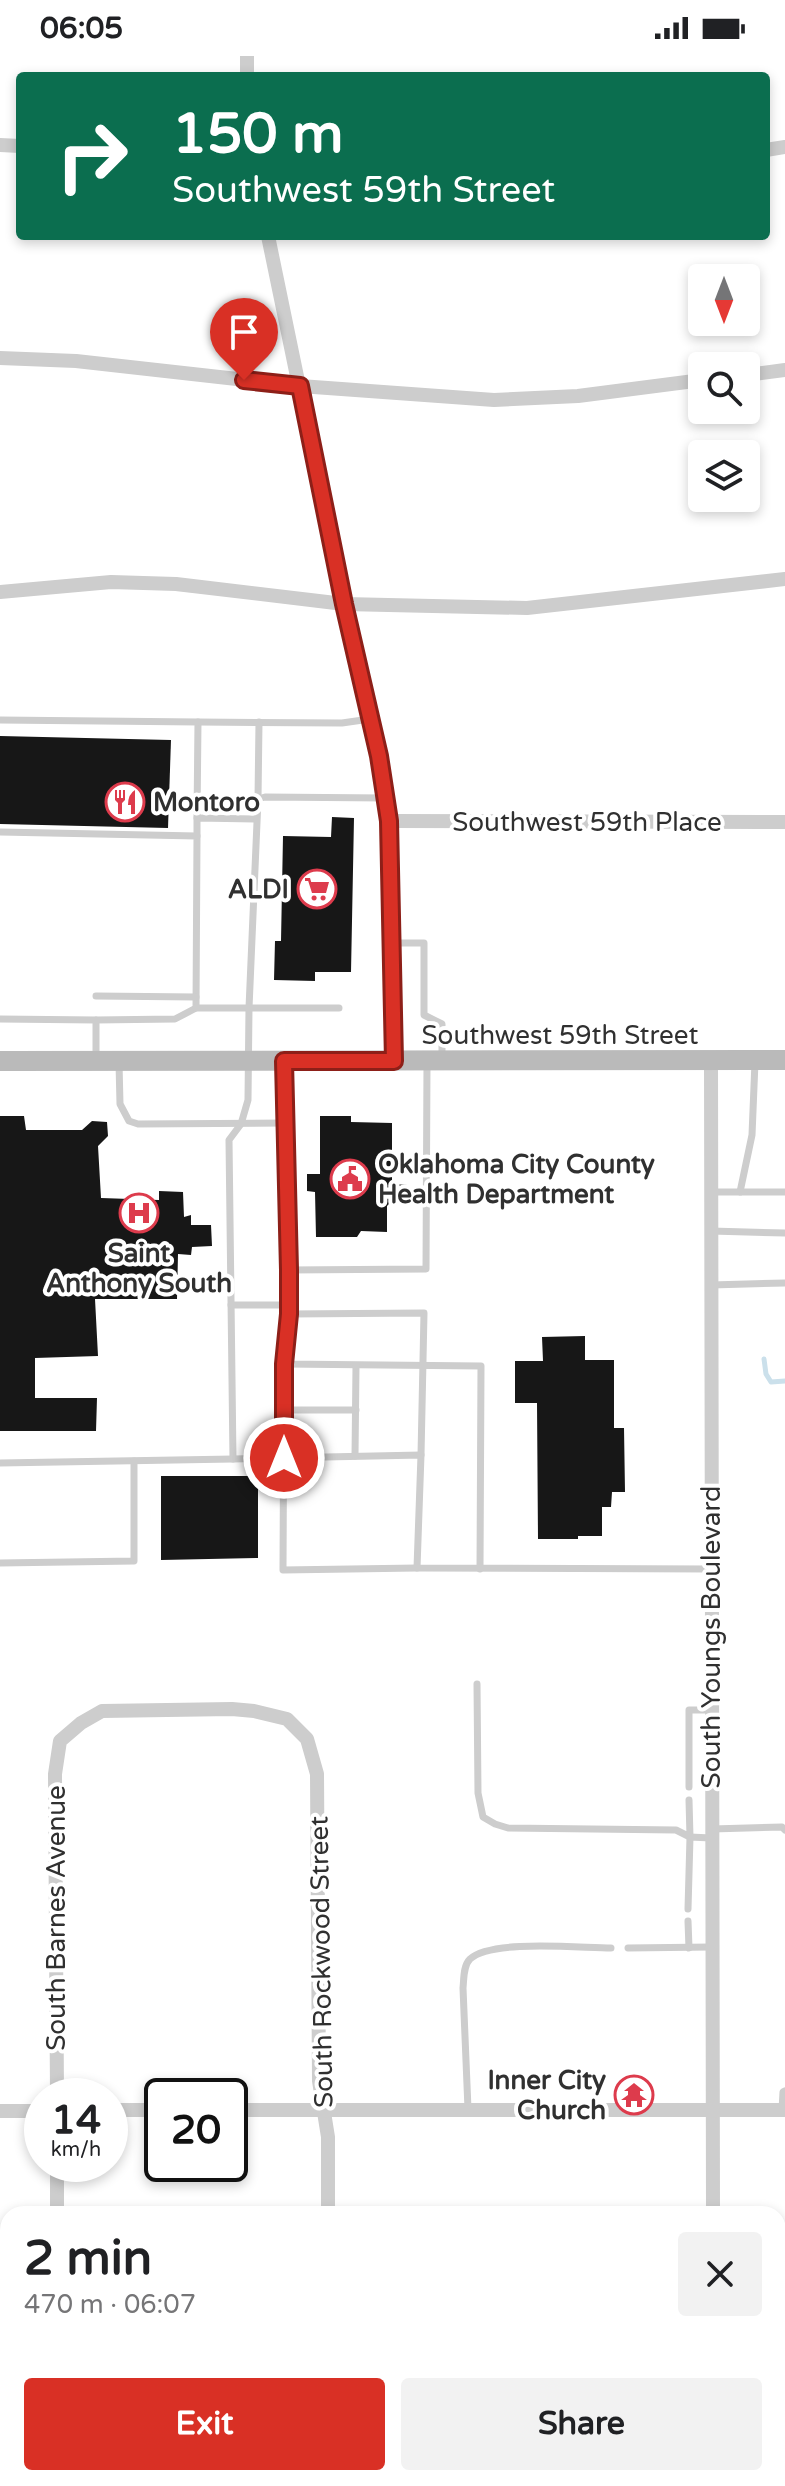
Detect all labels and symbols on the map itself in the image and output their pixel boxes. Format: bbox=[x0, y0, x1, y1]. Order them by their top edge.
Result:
north arrow bbox=[688, 264, 760, 336]
pin bbox=[210, 298, 278, 380]
restaurant icon: Montoro bbox=[104, 781, 146, 823]
place label: Montoro bbox=[153, 787, 260, 818]
street label: Southwest 59th Place bbox=[452, 807, 722, 838]
supermarket icon: ALDI bbox=[296, 868, 338, 910]
place label: ALDI bbox=[228, 874, 289, 905]
street label: Southwest 59th Street bbox=[422, 1020, 699, 1051]
place label: Oklahoma City County Health Department bbox=[378, 1149, 655, 1210]
public building icon: Oklahoma City County Health Department bbox=[329, 1158, 371, 1200]
hospital icon: Saint Anthony South bbox=[118, 1192, 160, 1234]
place label: Saint Anthony South bbox=[46, 1238, 232, 1299]
position arrow bbox=[242, 1416, 326, 1500]
street label: South Youngs Boulevard bbox=[696, 1486, 727, 1788]
street label: South Barnes Avenue bbox=[41, 1785, 72, 2051]
street label: South Rockwood Street bbox=[303, 1816, 340, 2108]
place label: Inner City Church bbox=[487, 2065, 606, 2126]
temple icon: Inner City Church bbox=[613, 2074, 655, 2116]
speed limit sign: 20 bbox=[144, 2078, 248, 2182]

